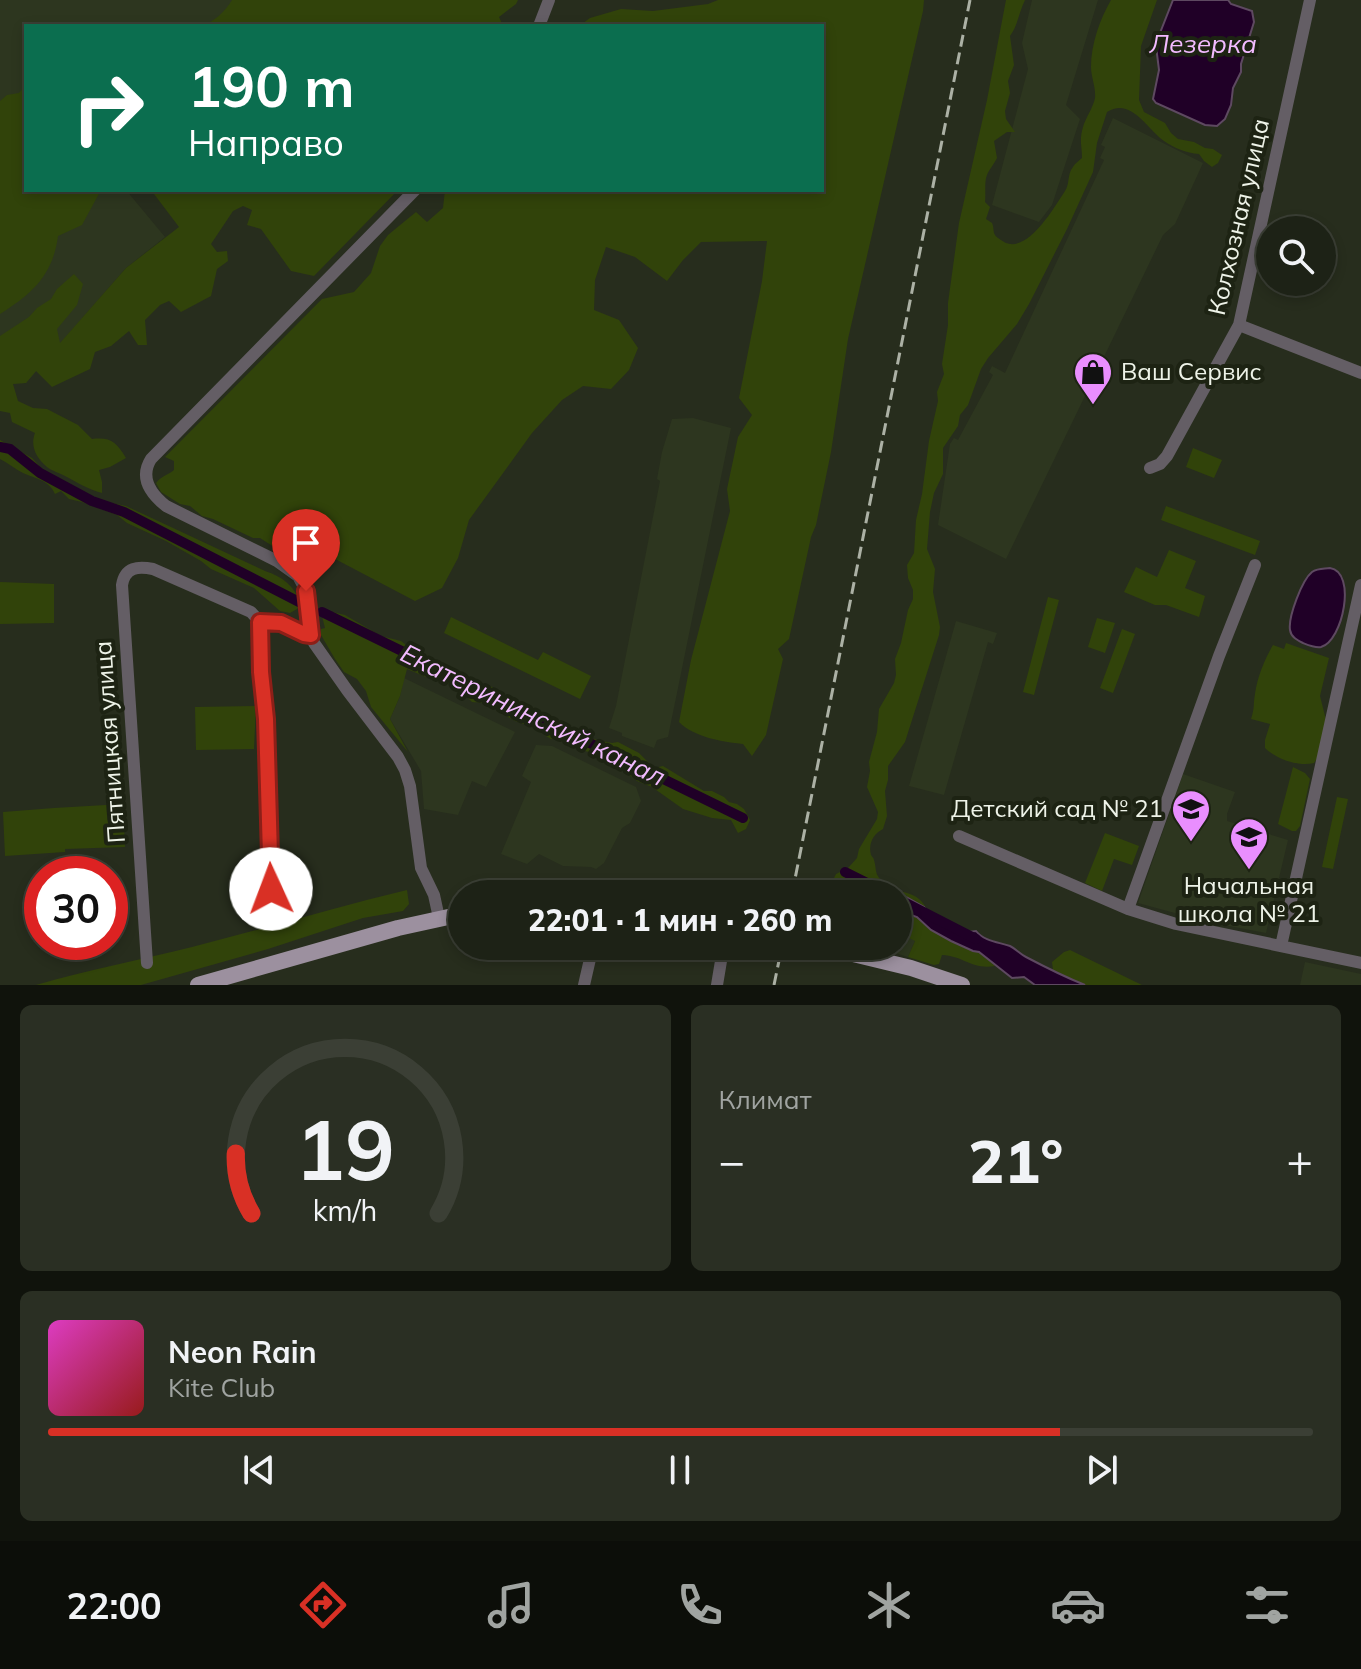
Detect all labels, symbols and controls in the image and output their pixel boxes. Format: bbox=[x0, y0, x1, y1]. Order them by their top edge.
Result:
water label: Лезерка bbox=[1148, 27, 1257, 60]
text: 190 m bbox=[188, 51, 355, 121]
icon: right bbox=[56, 56, 160, 160]
street label: Колхозная улица bbox=[1201, 116, 1275, 318]
text: Направо bbox=[188, 120, 344, 165]
map controls bbox=[1256, 216, 1336, 296]
button: search bbox=[1256, 216, 1336, 296]
shop icon: Ваш Сервис bbox=[1072, 351, 1114, 406]
place label: Ваш Сервис bbox=[1121, 356, 1262, 386]
pin bbox=[272, 509, 340, 591]
icon: arrive bbox=[284, 521, 328, 565]
water label: Екатерининский канал bbox=[395, 636, 671, 793]
street label: Пятницкая улица bbox=[87, 640, 131, 844]
school or university icon: Детский сад № 21 bbox=[1170, 788, 1212, 843]
place label: Детский сад № 21 bbox=[951, 793, 1163, 823]
school or university icon: Начальная школа № 21 bbox=[1228, 816, 1270, 871]
position arrow bbox=[229, 847, 313, 931]
speed limit sign: 30 bbox=[24, 856, 128, 960]
place label: Начальная школа № 21 bbox=[1178, 870, 1320, 928]
text: 22:01 · 1 мин · 260 m bbox=[528, 901, 832, 939]
text: Климат bbox=[719, 1083, 812, 1116]
text: 19 bbox=[295, 1096, 395, 1201]
text: 21° bbox=[968, 1123, 1063, 1198]
text: − bbox=[719, 1133, 745, 1188]
text: + bbox=[1287, 1133, 1313, 1188]
text: km/h bbox=[313, 1192, 378, 1228]
text: Neon Rain bbox=[168, 1333, 317, 1371]
text: Kite Club bbox=[168, 1371, 275, 1404]
icon: previous bbox=[237, 1448, 281, 1492]
icon: pause bbox=[658, 1448, 702, 1492]
icon: next bbox=[1080, 1448, 1124, 1492]
icon: directions bbox=[295, 1577, 351, 1633]
icon: music bbox=[483, 1577, 539, 1633]
icon: phone bbox=[672, 1577, 728, 1633]
icon: climate bbox=[861, 1577, 917, 1633]
icon: car bbox=[1050, 1577, 1106, 1633]
icon: filters bbox=[1239, 1577, 1295, 1633]
text: 22:00 bbox=[66, 1583, 162, 1628]

